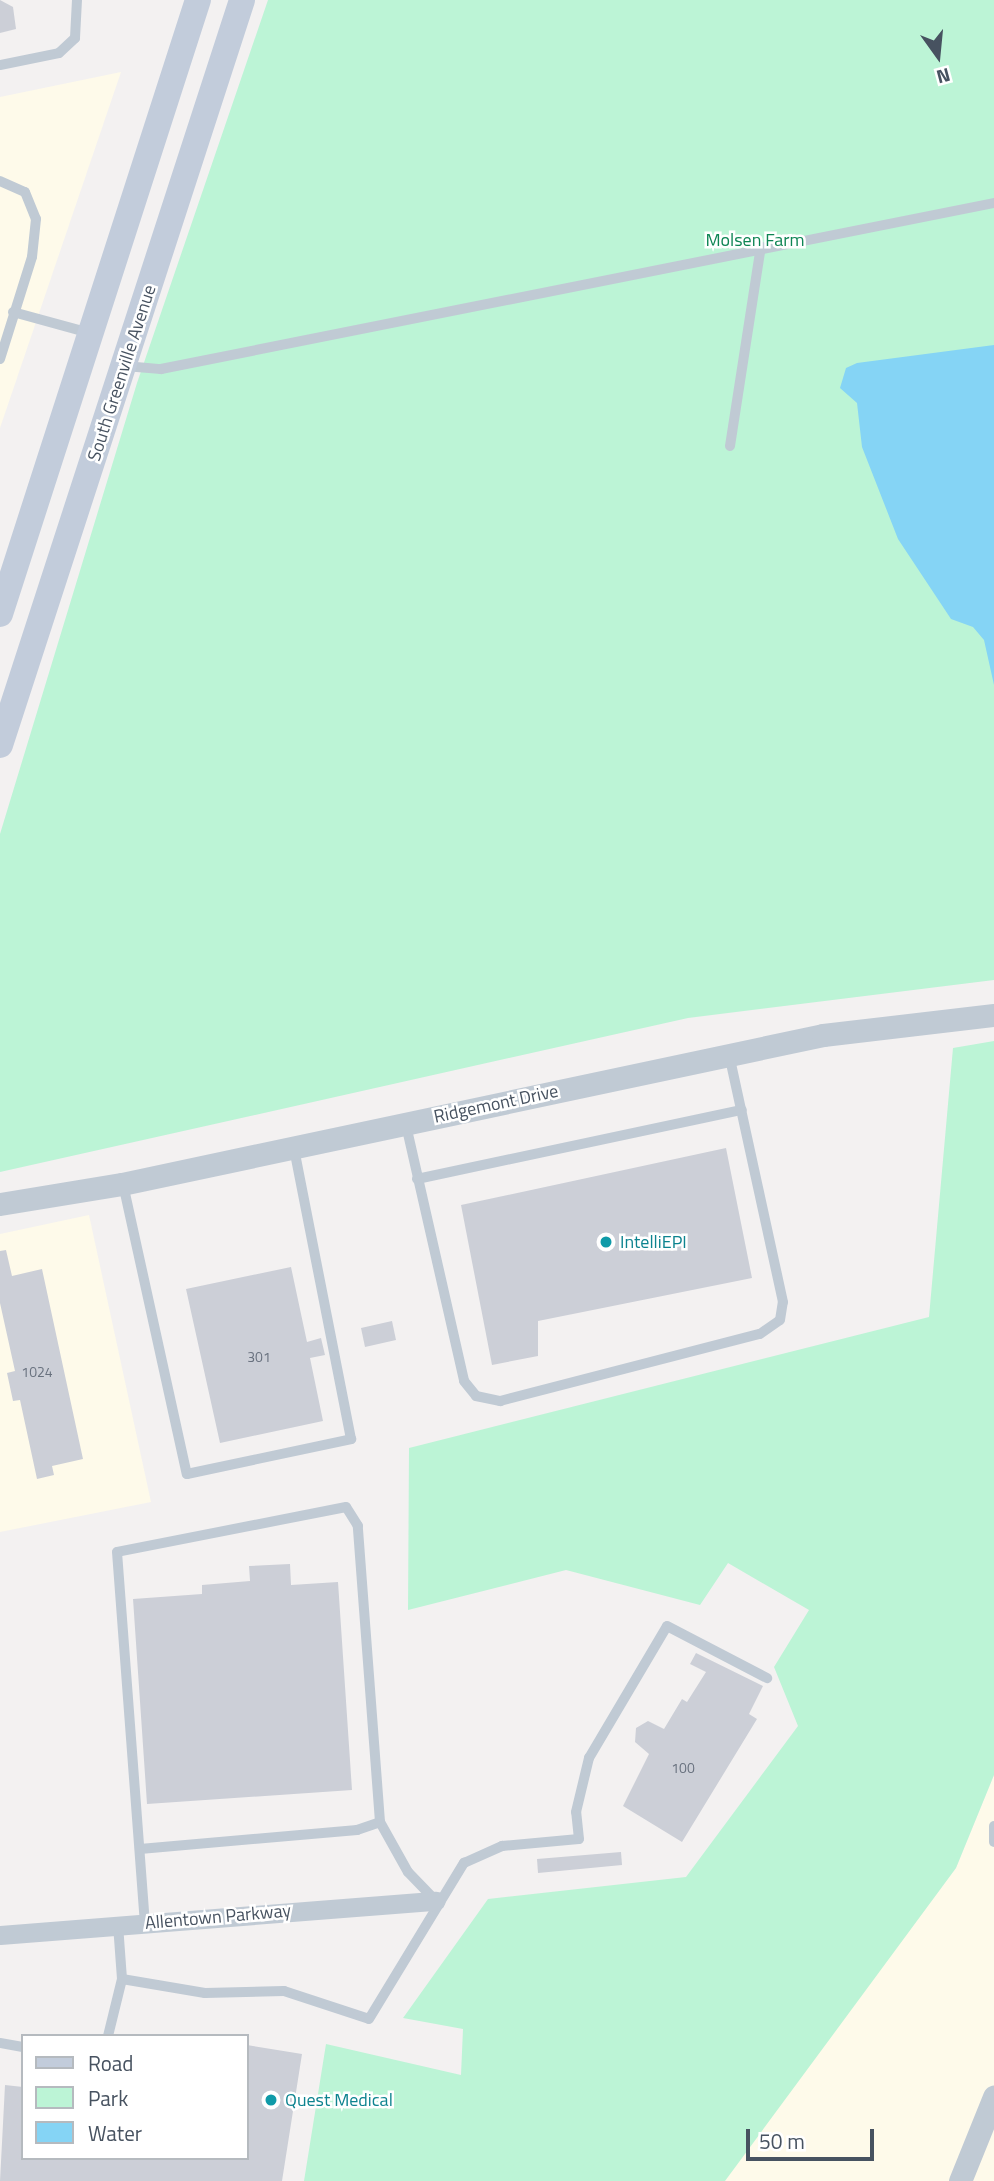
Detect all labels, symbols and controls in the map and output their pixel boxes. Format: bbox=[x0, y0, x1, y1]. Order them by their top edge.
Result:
north arrow bbox=[903, 21, 973, 91]
text: N bbox=[933, 61, 954, 92]
park label: Molsen Farm bbox=[706, 229, 804, 251]
street label: South Greenville Avenue bbox=[83, 282, 161, 464]
street label: Ridgemont Drive bbox=[432, 1080, 560, 1128]
place label: IntelliEPI bbox=[620, 1231, 687, 1253]
marker: IntelliEPI bbox=[598, 1234, 614, 1250]
house number: 301 bbox=[247, 1349, 271, 1365]
house number: 1024 bbox=[21, 1364, 53, 1380]
house number: 100 bbox=[671, 1760, 695, 1776]
street label: Allentown Parkway bbox=[144, 1900, 292, 1934]
legend bbox=[21, 2034, 248, 2160]
text: Road bbox=[88, 2047, 133, 2079]
text: Park bbox=[88, 2082, 128, 2114]
place label: Quest Medical bbox=[285, 2089, 393, 2111]
marker: Quest Medical bbox=[263, 2092, 279, 2108]
scale bar bbox=[749, 2114, 877, 2158]
text: Water bbox=[88, 2117, 142, 2149]
text: 50 m bbox=[759, 2125, 805, 2157]

